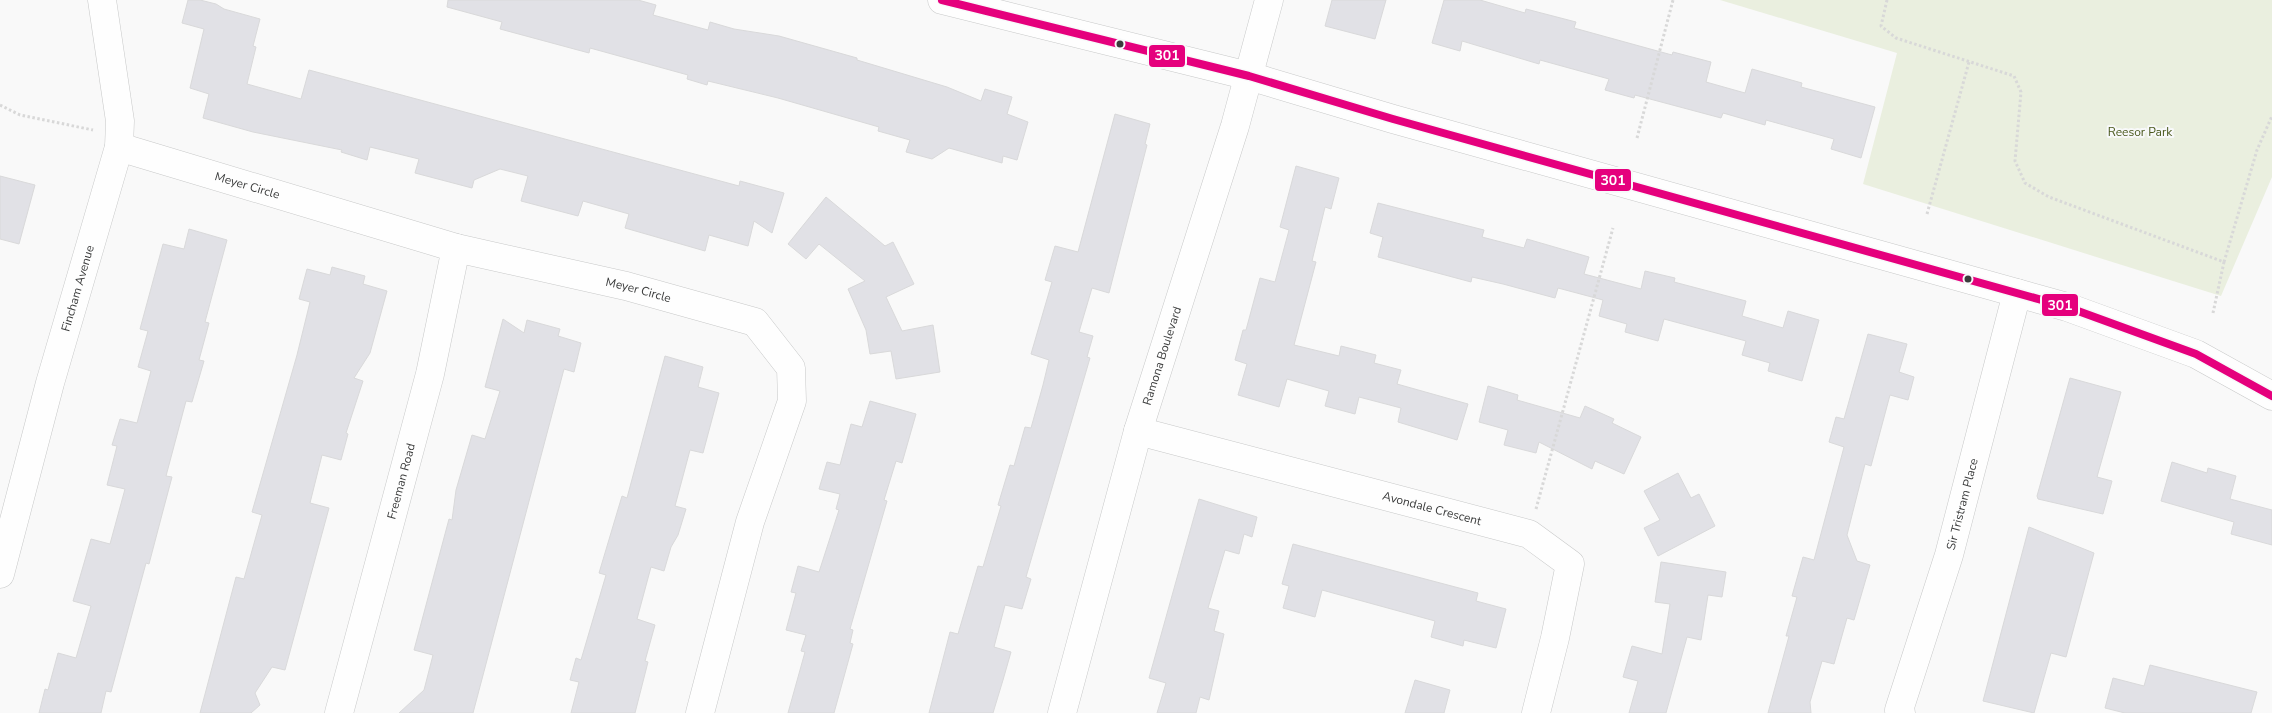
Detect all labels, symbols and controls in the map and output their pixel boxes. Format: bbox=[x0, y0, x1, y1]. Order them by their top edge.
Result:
unlabelled marker bbox=[1115, 39, 1125, 49]
line badge: 301 bbox=[1148, 44, 1186, 68]
text: 301 bbox=[1154, 46, 1180, 65]
park label: Reesor Park bbox=[2108, 124, 2173, 140]
street label: Meyer Circle bbox=[213, 168, 282, 203]
line badge: 301 bbox=[1594, 168, 1632, 192]
text: 301 bbox=[1600, 171, 1626, 190]
street label: Fincham Avenue bbox=[57, 243, 98, 333]
street label: Meyer Circle bbox=[604, 274, 673, 306]
unlabelled marker bbox=[1963, 274, 1973, 284]
line badge: 301 bbox=[2041, 293, 2079, 317]
text: 301 bbox=[2047, 296, 2073, 315]
street label: Ramona Boulevard bbox=[1139, 304, 1185, 407]
street label: Freeman Road bbox=[383, 441, 419, 521]
street label: Sir Tristram Place bbox=[1943, 457, 1982, 552]
street label: Avondale Crescent bbox=[1381, 488, 1484, 529]

